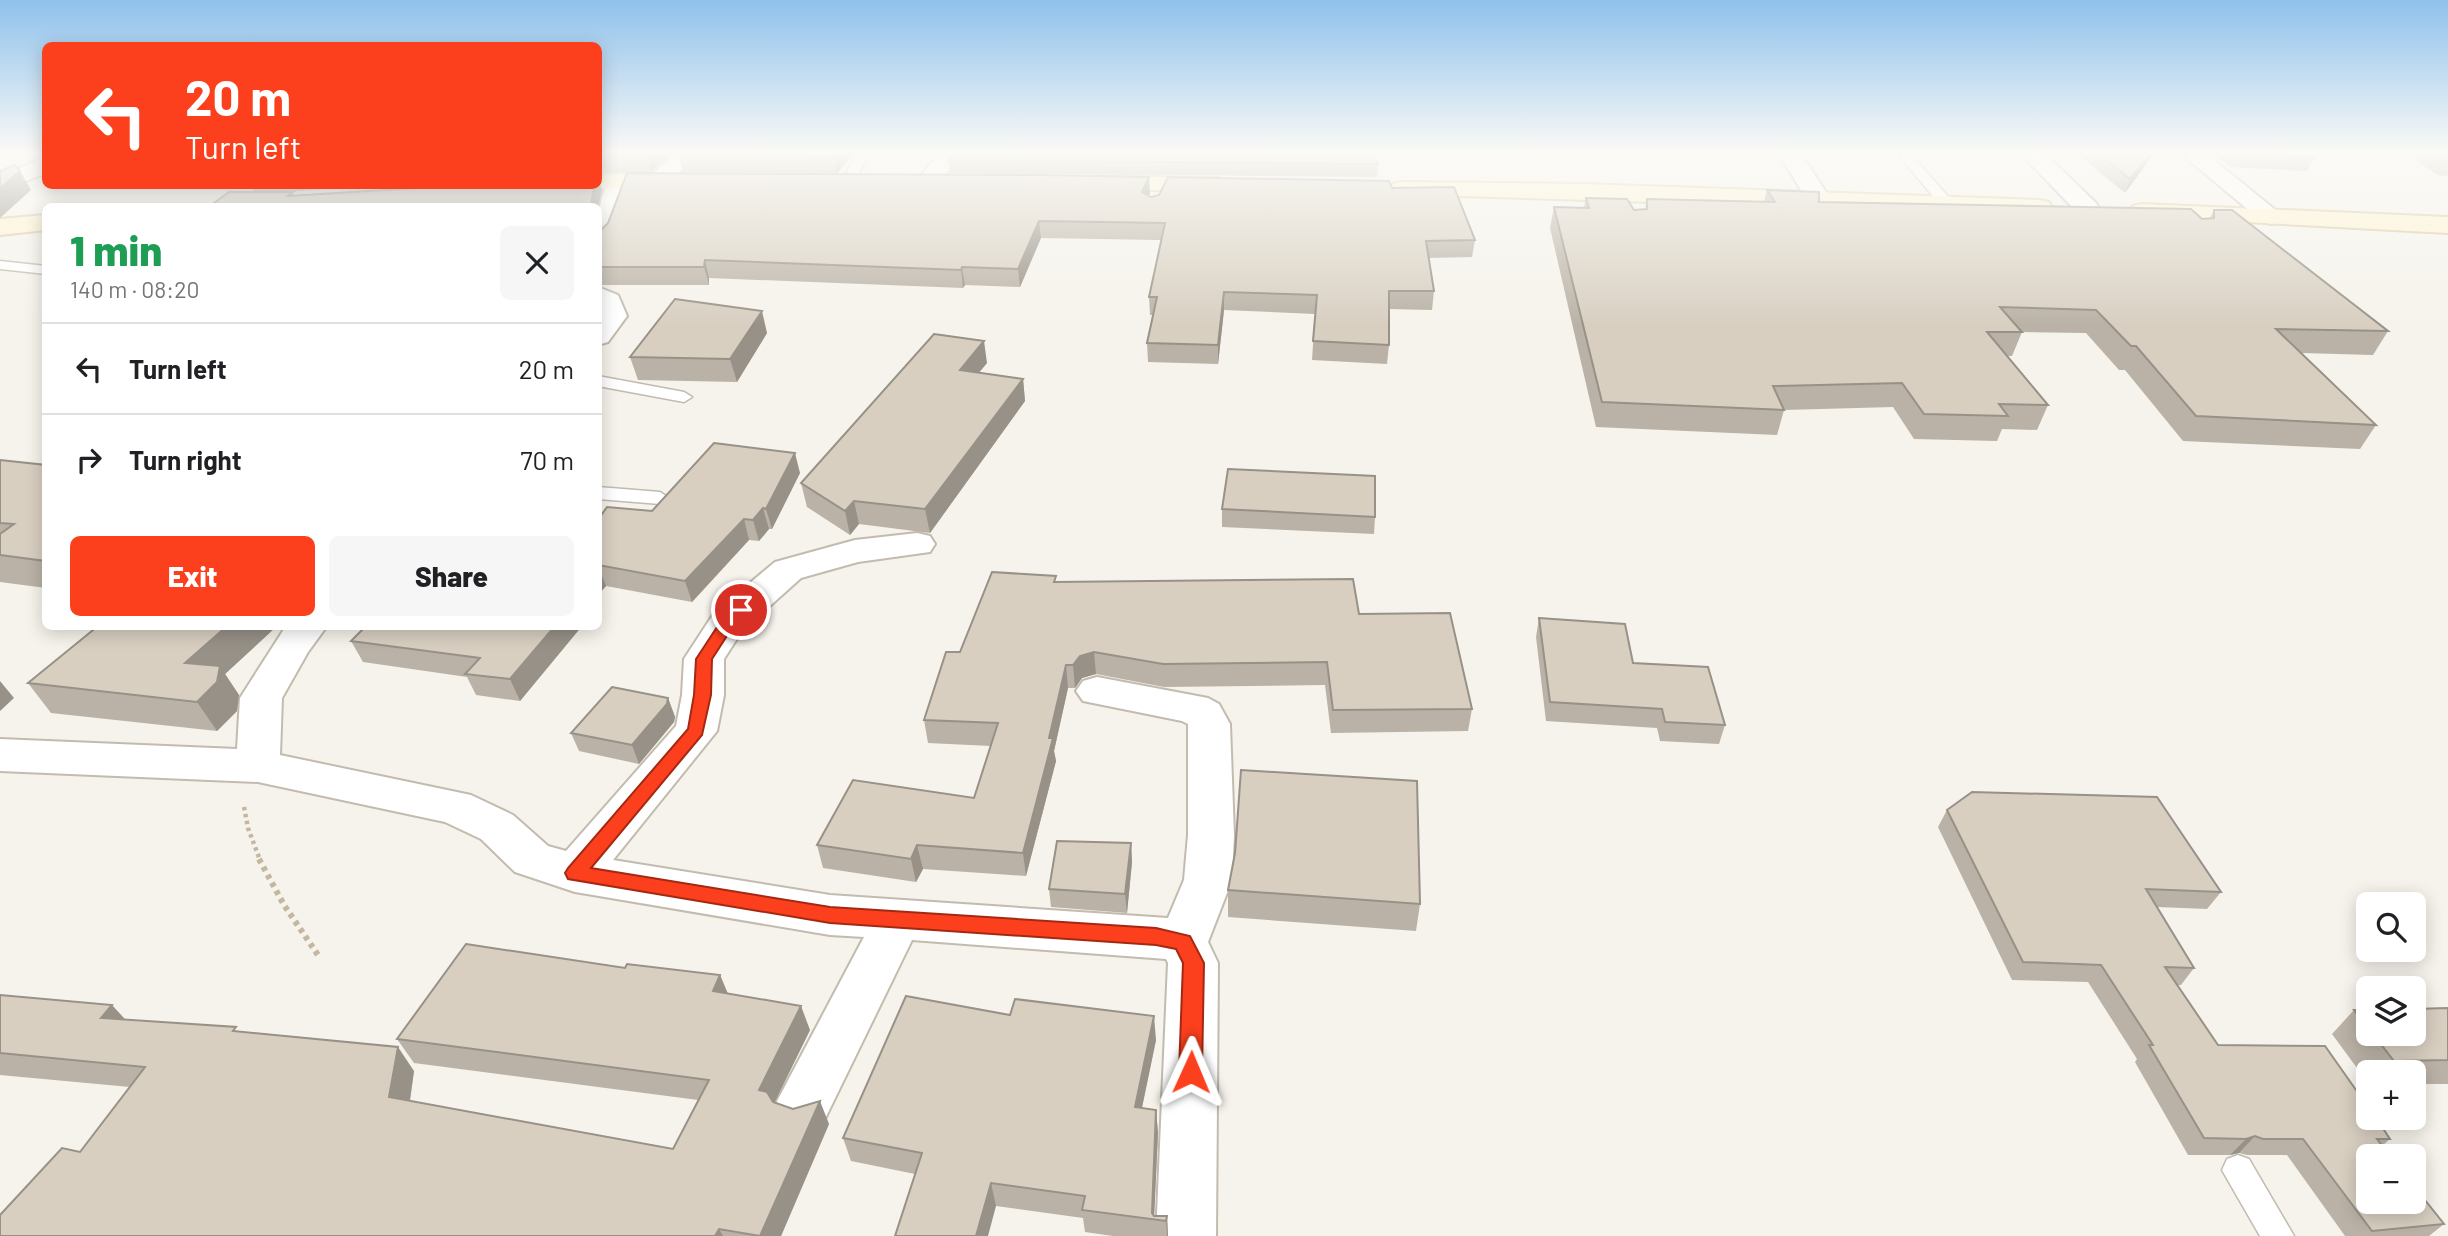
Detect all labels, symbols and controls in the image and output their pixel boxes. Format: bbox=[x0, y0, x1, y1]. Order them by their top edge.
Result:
text: 20 m bbox=[185, 67, 291, 126]
icon: left bbox=[70, 70, 161, 161]
text: Turn left bbox=[185, 127, 302, 165]
text: 1 min bbox=[70, 224, 162, 274]
button: close bbox=[500, 226, 574, 300]
text: 140 m · 08:20 bbox=[70, 275, 199, 303]
icon: left bbox=[70, 350, 108, 388]
text: Turn left bbox=[129, 353, 227, 384]
text: 20 m bbox=[519, 353, 574, 384]
icon: right bbox=[70, 441, 108, 479]
text: Turn right bbox=[129, 444, 242, 475]
text: 70 m bbox=[520, 444, 574, 475]
button: Exit bbox=[70, 536, 315, 616]
button: Share bbox=[329, 536, 574, 616]
pin bbox=[711, 580, 771, 640]
icon: arrive bbox=[722, 591, 760, 629]
map controls bbox=[2356, 892, 2426, 1214]
button: search bbox=[2356, 892, 2426, 962]
button: layers bbox=[2356, 976, 2426, 1046]
position arrow bbox=[1154, 1035, 1228, 1109]
button: + bbox=[2356, 1060, 2426, 1130]
button: − bbox=[2356, 1144, 2426, 1214]

